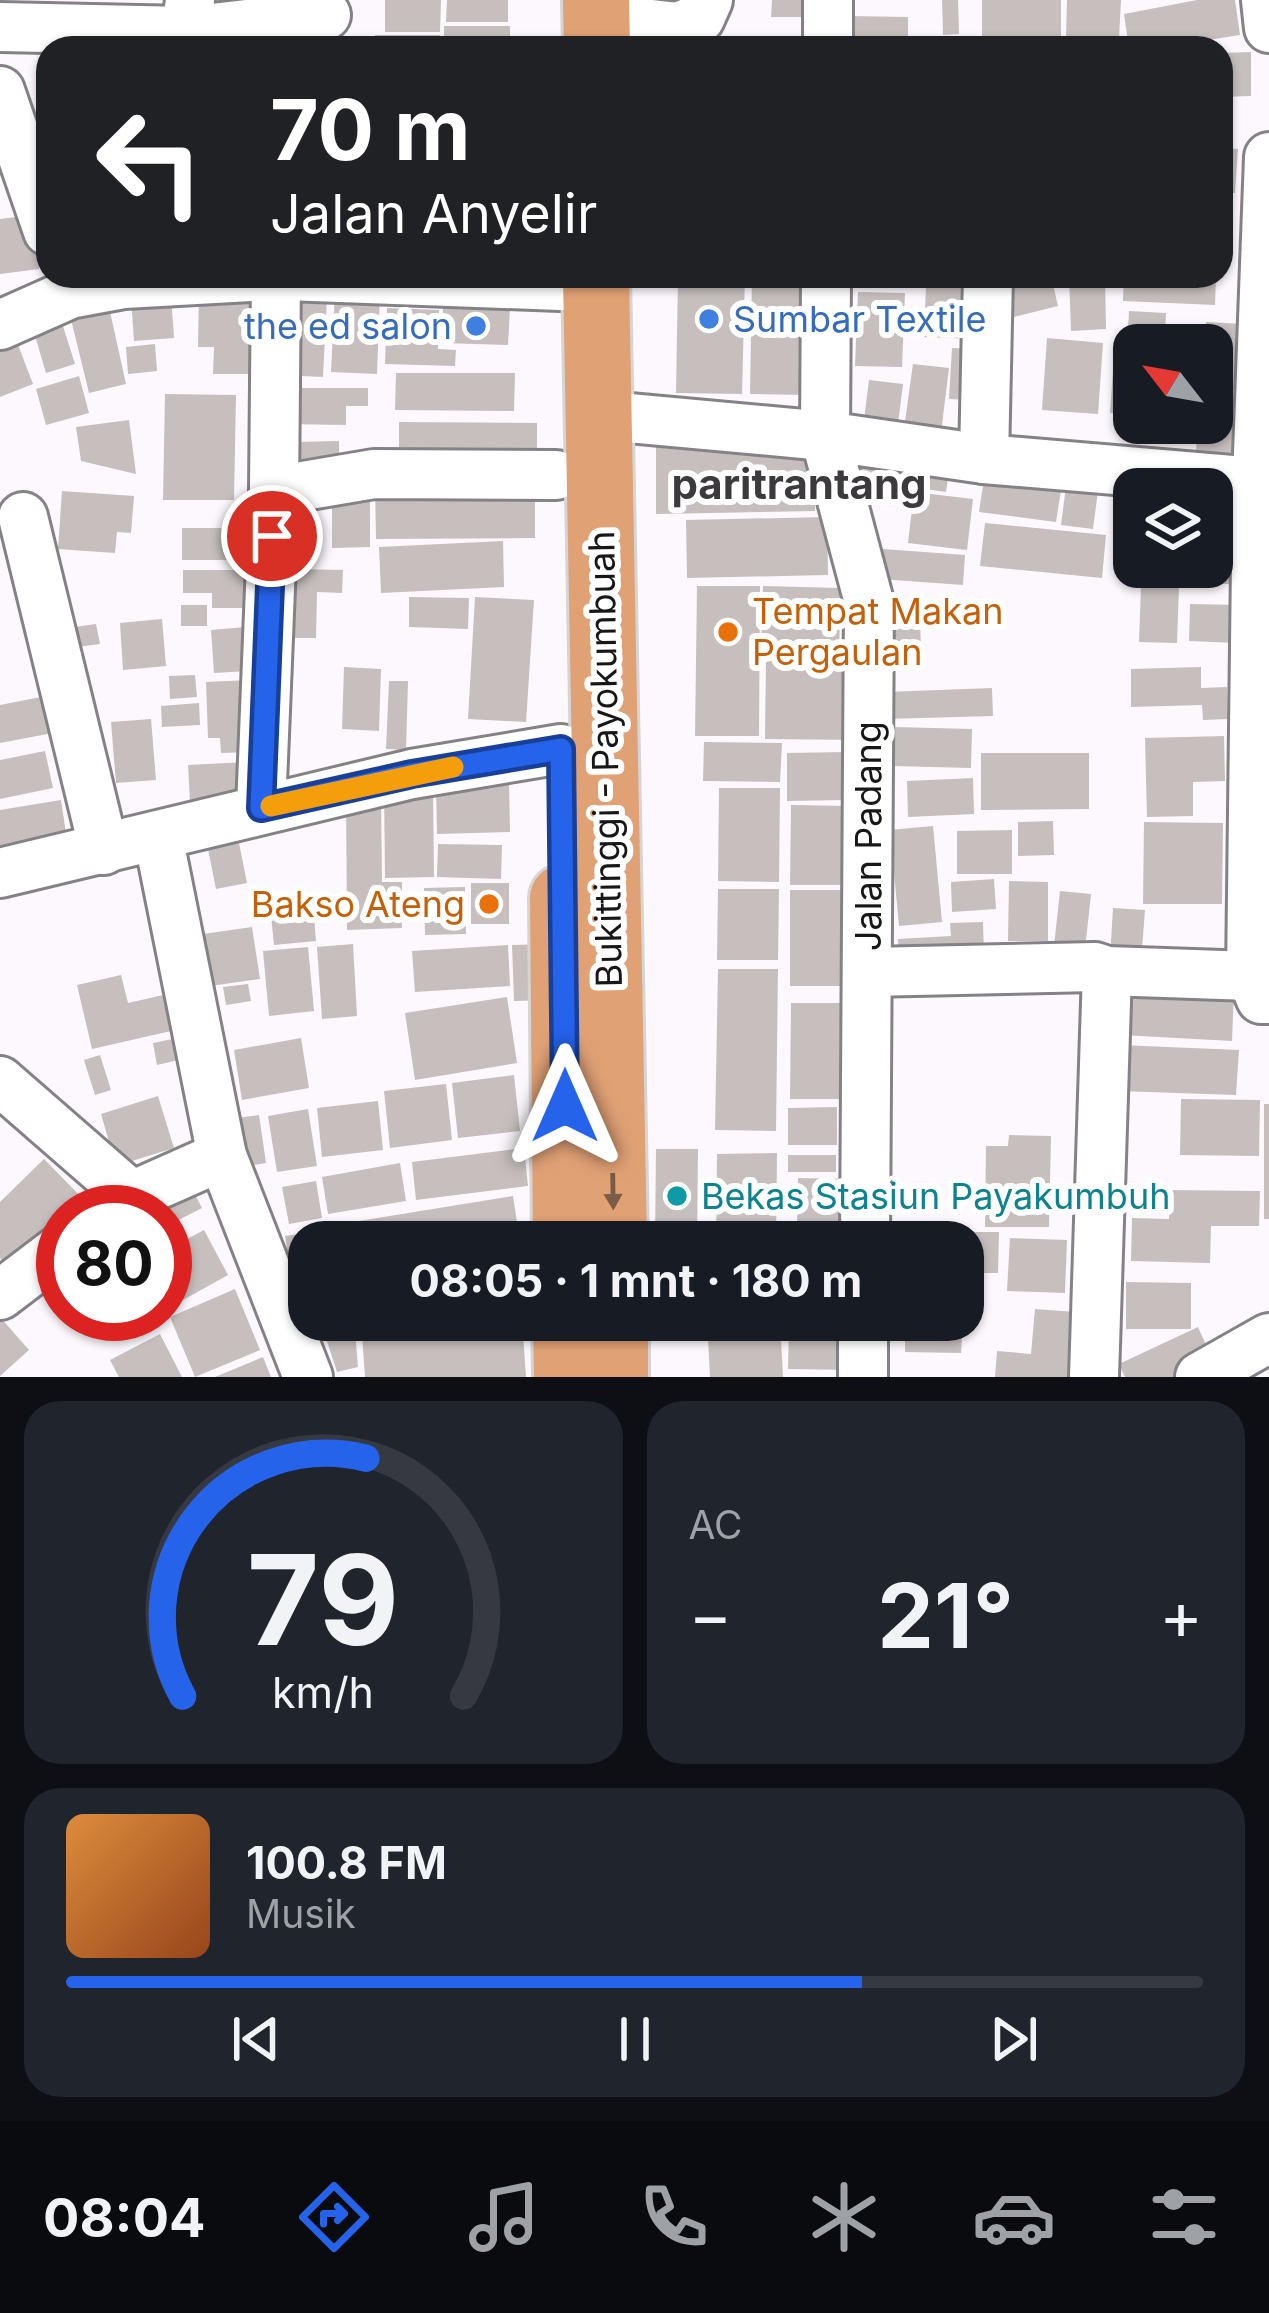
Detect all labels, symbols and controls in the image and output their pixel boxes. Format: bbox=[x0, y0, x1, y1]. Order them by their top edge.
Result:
text: 70 m bbox=[270, 79, 471, 180]
icon: left bbox=[72, 84, 228, 240]
text: Jalan Anyelir bbox=[270, 181, 597, 246]
place label: Sumbar Textile bbox=[733, 297, 986, 341]
place label: the ed salon bbox=[244, 304, 452, 348]
marker: Sumbar Textile bbox=[696, 306, 722, 332]
marker: the ed salon bbox=[463, 313, 489, 339]
north arrow bbox=[1113, 324, 1233, 444]
map controls bbox=[1113, 324, 1233, 588]
district label: paritrantang bbox=[671, 458, 927, 509]
button: layers bbox=[1113, 468, 1233, 588]
pin bbox=[221, 485, 323, 587]
icon: arrive bbox=[239, 503, 305, 569]
street label: Bukittinggi - Payokumbuah bbox=[579, 530, 631, 988]
place label: Tempat Makan Pergaulan bbox=[752, 589, 1003, 674]
marker: Tempat Makan Pergaulan bbox=[715, 619, 741, 645]
street label: Jalan Padang bbox=[846, 721, 890, 951]
place label: Bakso Ateng bbox=[251, 882, 465, 926]
marker: Bakso Ateng bbox=[476, 891, 502, 917]
position arrow bbox=[502, 1043, 628, 1169]
one-way arrow bbox=[603, 1173, 623, 1211]
place label: Bekas Stasiun Payakumbuh bbox=[701, 1174, 1170, 1218]
marker: Bekas Stasiun Payakumbuh bbox=[664, 1183, 690, 1209]
speed limit sign: 80 bbox=[36, 1185, 192, 1341]
text: 08:05 · 1 mnt · 180 m bbox=[410, 1253, 862, 1308]
text: AC bbox=[689, 1501, 743, 1548]
text: 79 bbox=[247, 1524, 399, 1675]
text: 21° bbox=[877, 1561, 1014, 1670]
text: − bbox=[689, 1575, 732, 1655]
text: + bbox=[1159, 1575, 1203, 1655]
text: km/h bbox=[272, 1665, 374, 1717]
text: 100.8 FM bbox=[246, 1835, 447, 1890]
text: Musik bbox=[246, 1890, 356, 1937]
icon: previous bbox=[223, 2006, 289, 2072]
icon: pause bbox=[602, 2006, 668, 2072]
icon: next bbox=[981, 2006, 1047, 2072]
icon: directions bbox=[292, 2175, 376, 2259]
icon: music bbox=[462, 2175, 546, 2259]
icon: phone bbox=[632, 2175, 716, 2259]
icon: climate bbox=[802, 2175, 886, 2259]
icon: car bbox=[972, 2175, 1056, 2259]
icon: filters bbox=[1142, 2175, 1226, 2259]
text: 08:04 bbox=[43, 2185, 206, 2250]

